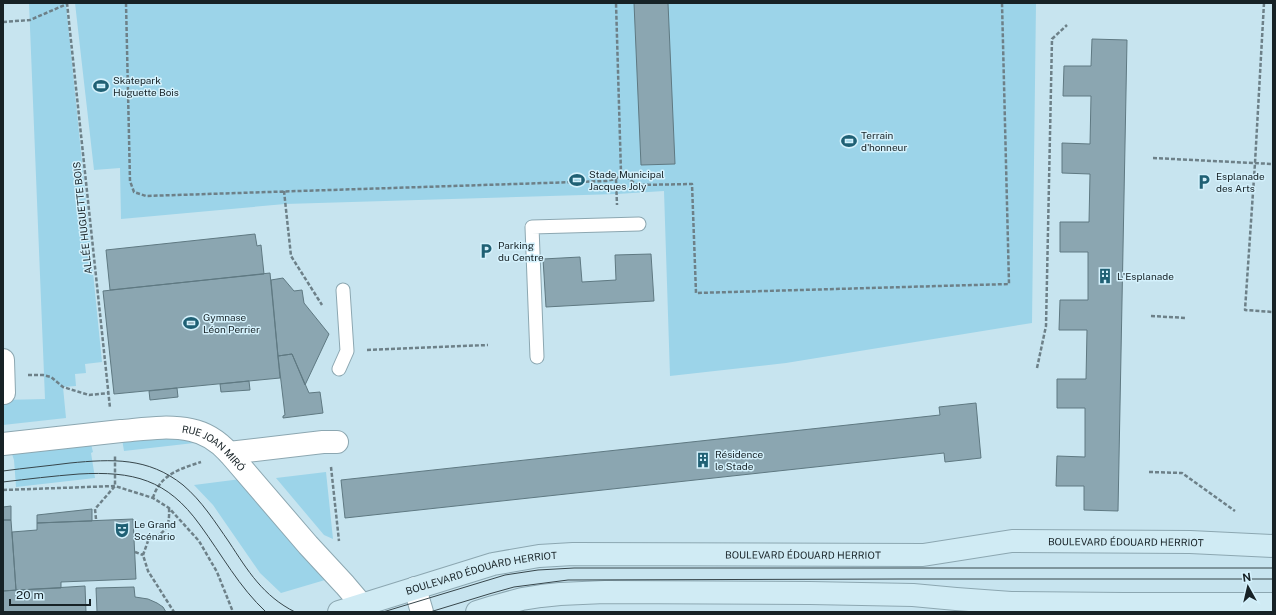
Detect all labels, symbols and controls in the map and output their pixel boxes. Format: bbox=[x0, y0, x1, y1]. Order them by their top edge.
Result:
place label: Skatepark Huguette Bois bbox=[113, 74, 179, 98]
sports icon: Skatepark Huguette Bois bbox=[92, 77, 110, 95]
place label: Terrain d'honneur bbox=[861, 129, 907, 153]
sports icon: Terrain d'honneur bbox=[840, 132, 858, 150]
street label: ALLÉE HUGUETTE BOIS bbox=[70, 161, 94, 275]
place label: Stade Municipal Jacques Joly bbox=[589, 168, 664, 192]
place label: Esplanade des Arts bbox=[1216, 170, 1265, 194]
sports icon: Stade Municipal Jacques Joly bbox=[568, 171, 586, 189]
parking icon: Esplanade des Arts bbox=[1195, 173, 1213, 191]
place label: Parking du Centre bbox=[498, 239, 544, 263]
parking icon: Parking du Centre bbox=[477, 242, 495, 260]
building icon: L'Esplanade bbox=[1096, 267, 1114, 285]
place label: L'Esplanade bbox=[1117, 270, 1174, 282]
place label: Gymnase Léon Perrier bbox=[203, 311, 260, 335]
sports icon: Gymnase Léon Perrier bbox=[182, 314, 200, 332]
street label: RUE JOAN MIRÓ bbox=[181, 423, 248, 473]
place label: Résidence le Stade bbox=[715, 448, 764, 472]
building icon: Résidence le Stade bbox=[694, 451, 712, 469]
place label: Le Grand Scénario bbox=[134, 518, 176, 542]
theatre icon: Le Grand Scénario bbox=[113, 521, 131, 539]
street label: BOULEVARD ÉDOUARD HERRIOT bbox=[1048, 535, 1204, 549]
street label: BOULEVARD ÉDOUARD HERRIOT bbox=[725, 548, 881, 561]
street label: BOULEVARD ÉDOUARD HERRIOT bbox=[404, 549, 557, 597]
north arrow bbox=[1228, 567, 1268, 607]
text: N bbox=[1242, 571, 1252, 584]
scale bar bbox=[10, 581, 90, 607]
text: 20 m bbox=[16, 588, 44, 602]

